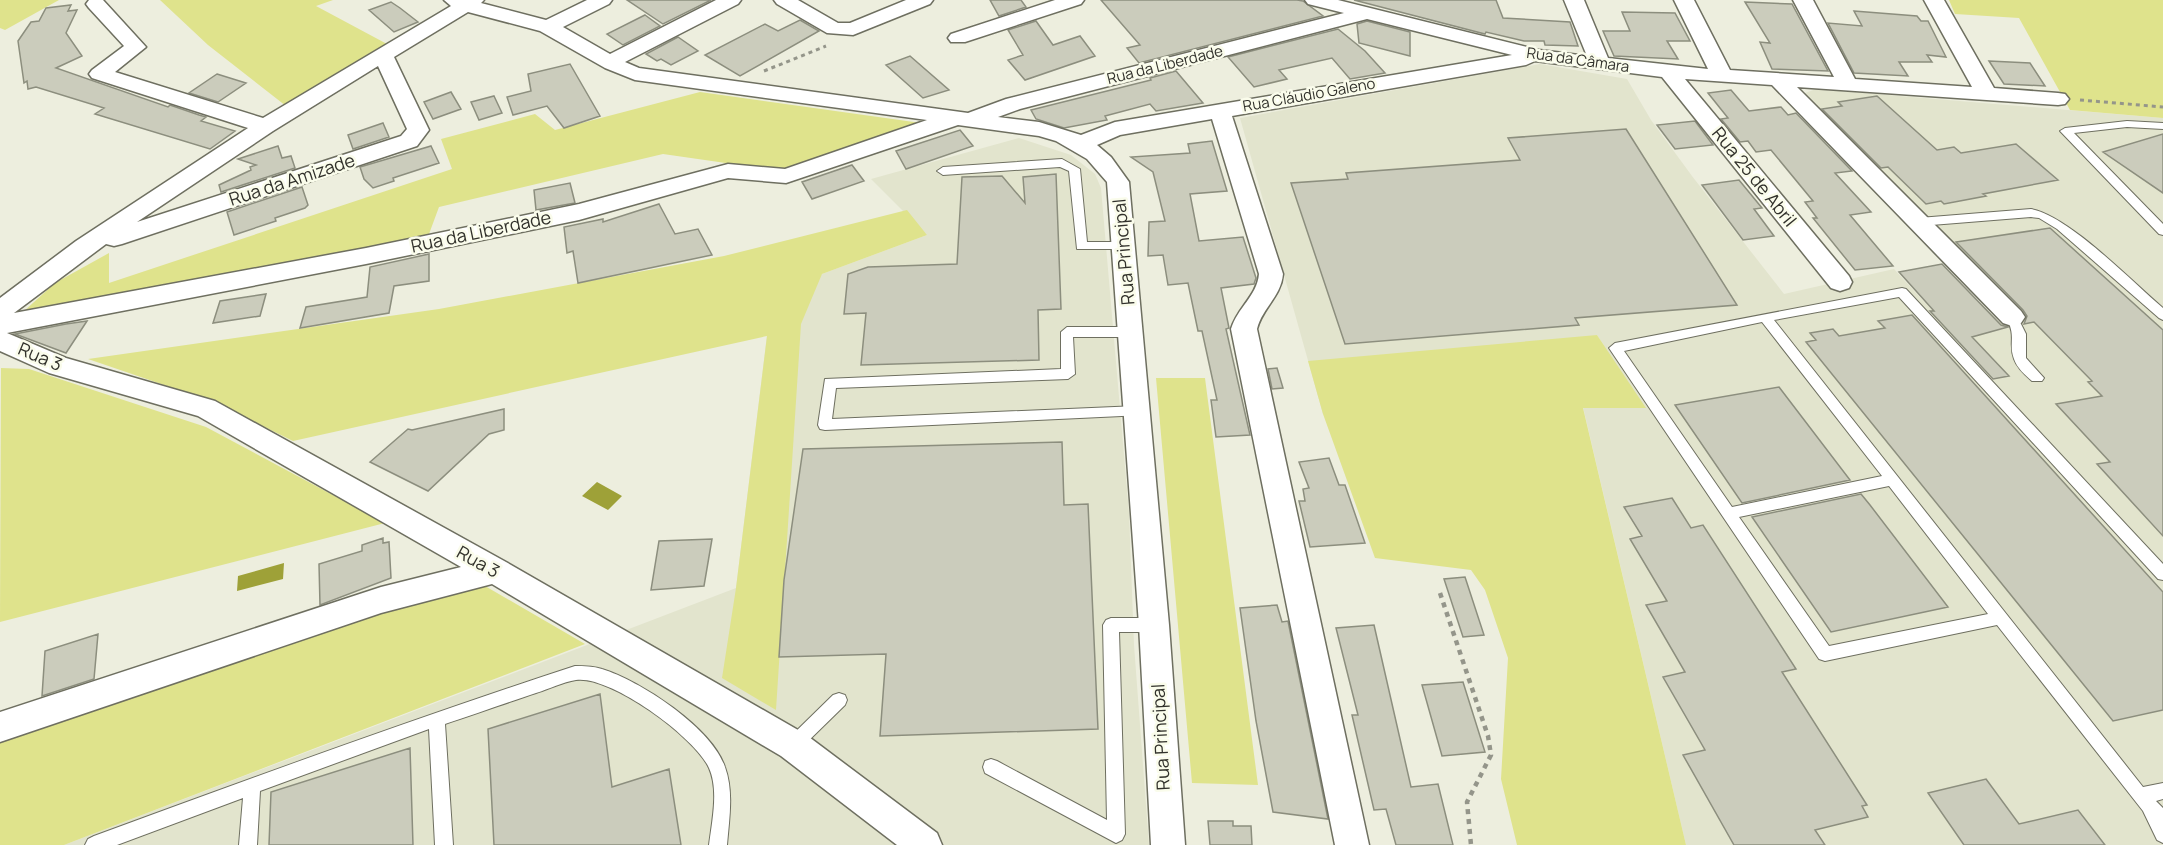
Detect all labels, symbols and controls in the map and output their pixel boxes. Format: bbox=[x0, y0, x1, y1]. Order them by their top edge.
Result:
street label: Rua da Liberdade bbox=[1105, 40, 1225, 89]
street label: Rua da Câmara bbox=[1525, 42, 1631, 77]
street label: Rua Cláudio Galeno bbox=[1241, 72, 1377, 116]
street label: Rua 25 de Abril bbox=[1707, 122, 1802, 231]
street label: Rua da Amizade bbox=[226, 147, 358, 211]
street label: Rua Principal bbox=[1106, 198, 1140, 306]
street label: Rua da Liberdade bbox=[409, 204, 553, 258]
street label: Rua 3 bbox=[15, 336, 66, 376]
street label: Rua 3 bbox=[453, 540, 504, 583]
street label: Rua Principal bbox=[1145, 683, 1175, 791]

